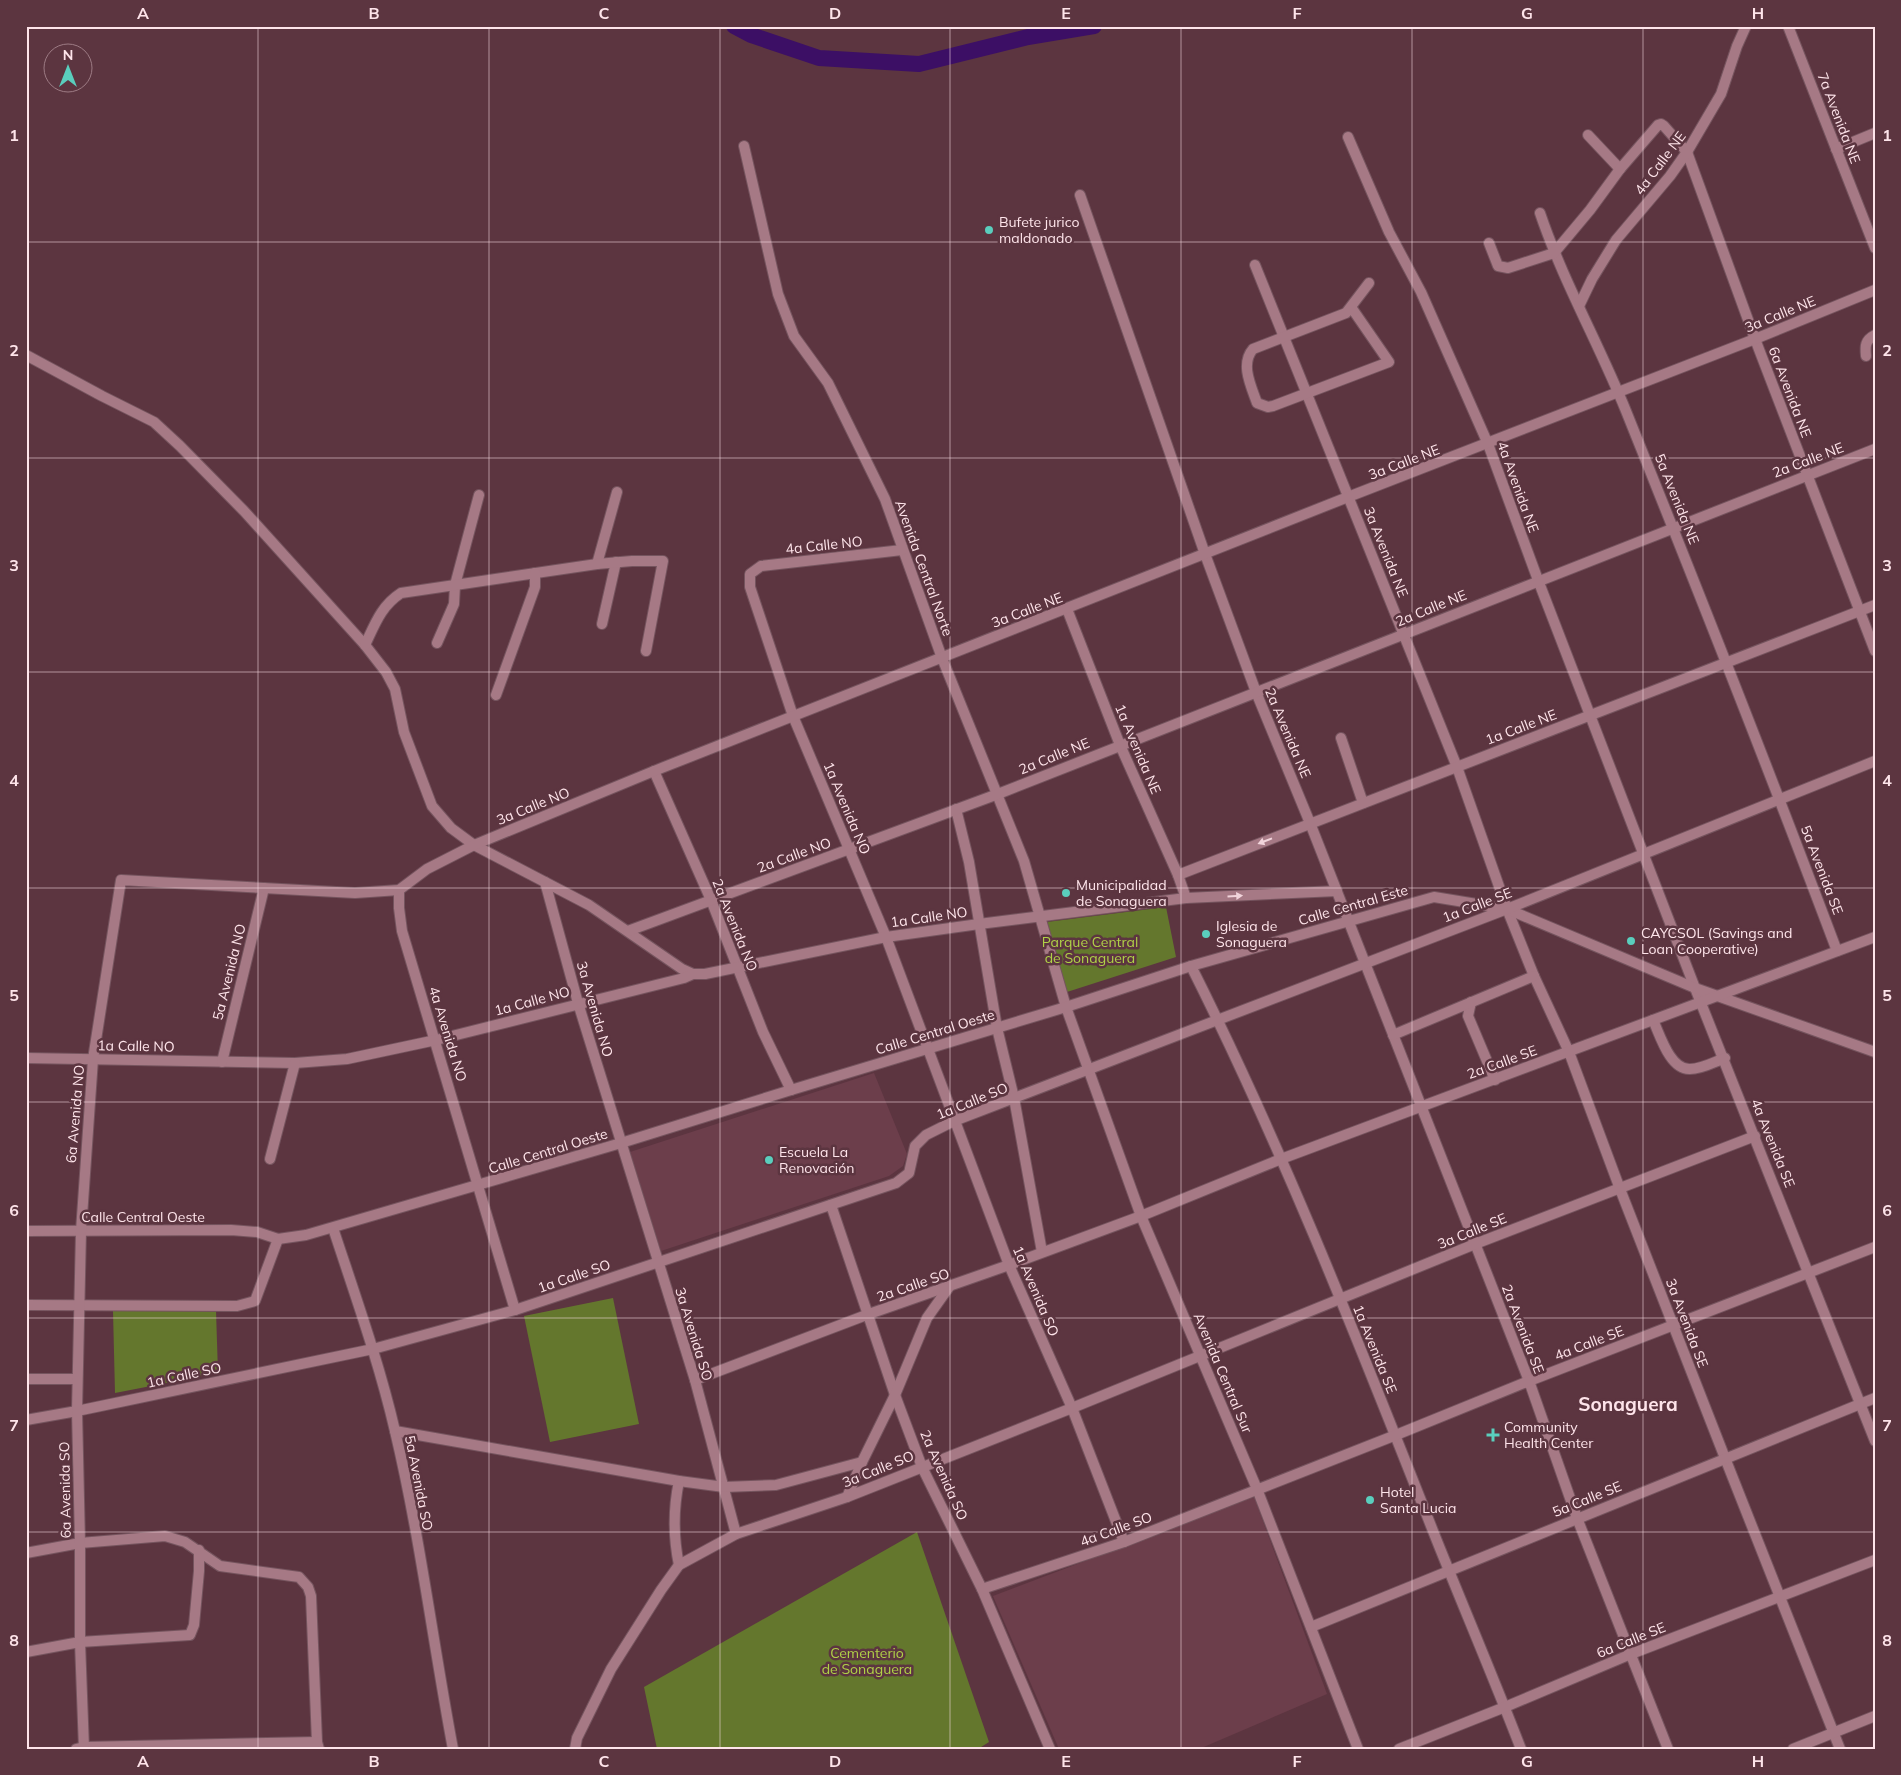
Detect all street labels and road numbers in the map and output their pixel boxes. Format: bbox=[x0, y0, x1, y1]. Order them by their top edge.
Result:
street label: 7a Avenida NE bbox=[1813, 70, 1865, 166]
street label: 4a Calle NE bbox=[1630, 128, 1690, 198]
street label: 3a Calle NE bbox=[1742, 292, 1818, 336]
street label: 6a Avenida NE bbox=[1764, 344, 1816, 440]
street label: 2a Calle NE bbox=[1770, 438, 1846, 482]
street label: 4a Avenida NE bbox=[1493, 439, 1543, 535]
street label: 3a Calle NE bbox=[1366, 440, 1442, 484]
street label: 5a Avenida NE bbox=[1651, 451, 1703, 547]
street label: Avenida Central Norte bbox=[891, 498, 957, 638]
street label: 3a Avenida NE bbox=[1360, 504, 1412, 600]
street label: 4a Calle NO bbox=[785, 532, 863, 558]
street label: 2a Calle NE bbox=[1393, 586, 1469, 630]
street label: 3a Calle NE bbox=[989, 588, 1065, 632]
street label: 2a Avenida NE bbox=[1261, 685, 1315, 781]
street label: 1a Avenida NE bbox=[1111, 701, 1165, 797]
street label: 1a Calle NE bbox=[1483, 705, 1559, 749]
street label: 2a Calle NE bbox=[1016, 734, 1092, 778]
street label: 1a Avenida NO bbox=[819, 759, 875, 857]
street label: 3a Calle NO bbox=[494, 783, 572, 829]
street label: 5a Avenida SE bbox=[1797, 823, 1847, 917]
street label: 2a Calle NO bbox=[755, 833, 833, 877]
street label: 2a Avenida NO bbox=[708, 876, 762, 974]
street label: Calle Central Este bbox=[1296, 881, 1410, 929]
street label: 1a Calle SE bbox=[1440, 884, 1514, 926]
street label: 1a Calle NO bbox=[889, 903, 969, 931]
street label: 5a Avenida NO bbox=[208, 922, 250, 1022]
street label: 3a Avenida NO bbox=[573, 959, 617, 1059]
street label: 1a Calle NO bbox=[492, 982, 572, 1020]
street label: 4a Avenida NO bbox=[425, 984, 471, 1084]
street label: Calle Central Oeste bbox=[873, 1005, 997, 1059]
street label: 1a Calle NO bbox=[97, 1036, 175, 1056]
street label: 2a Calle SE bbox=[1465, 1041, 1539, 1083]
street label: 6a Avenida NO bbox=[62, 1064, 88, 1164]
street label: 1a Calle SO bbox=[934, 1078, 1010, 1124]
street label: 4a Avenida SE bbox=[1747, 1096, 1799, 1190]
street label: Calle Central Oeste bbox=[486, 1124, 610, 1178]
street label: Calle Central Oeste bbox=[81, 1208, 205, 1226]
street label: 3a Calle SE bbox=[1435, 1209, 1509, 1253]
street label: 1a Avenida SO bbox=[1009, 1243, 1063, 1339]
street label: 1a Calle SO bbox=[535, 1255, 613, 1297]
street label: 2a Calle SO bbox=[874, 1264, 952, 1306]
street label: 3a Avenida SE bbox=[1662, 1276, 1712, 1370]
street label: 2a Avenida SE bbox=[1498, 1282, 1548, 1376]
street label: 3a Avenida SO bbox=[671, 1285, 717, 1383]
street label: 1a Avenida SE bbox=[1349, 1302, 1401, 1396]
street label: Avenida Central Sur bbox=[1190, 1310, 1257, 1437]
street label: 4a Calle SE bbox=[1552, 1322, 1626, 1364]
street label: 1a Calle SO bbox=[145, 1358, 223, 1392]
street label: 2a Avenida SO bbox=[916, 1427, 972, 1523]
street label: 5a Avenida SO bbox=[401, 1434, 437, 1532]
street label: 6a Avenida SO bbox=[55, 1441, 75, 1539]
street label: 3a Calle SO bbox=[840, 1446, 916, 1492]
street label: 5a Calle SE bbox=[1550, 1477, 1624, 1521]
street label: 4a Calle SO bbox=[1077, 1508, 1155, 1550]
street label: 6a Calle SE bbox=[1594, 1618, 1668, 1662]

